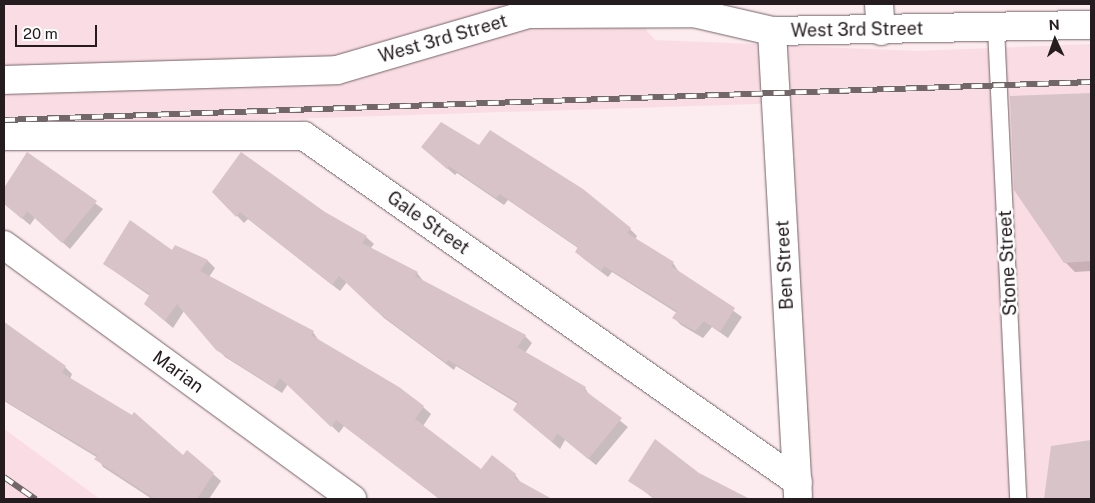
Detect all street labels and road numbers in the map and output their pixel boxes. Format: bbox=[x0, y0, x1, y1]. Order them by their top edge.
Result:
street label: West 3rd Street bbox=[376, 10, 510, 68]
street label: West 3rd Street bbox=[790, 18, 924, 42]
street label: Gale Street bbox=[383, 187, 473, 259]
street label: Stone Street bbox=[994, 209, 1022, 317]
street label: Ben Street bbox=[772, 220, 798, 310]
street label: Marian bbox=[148, 346, 208, 398]

